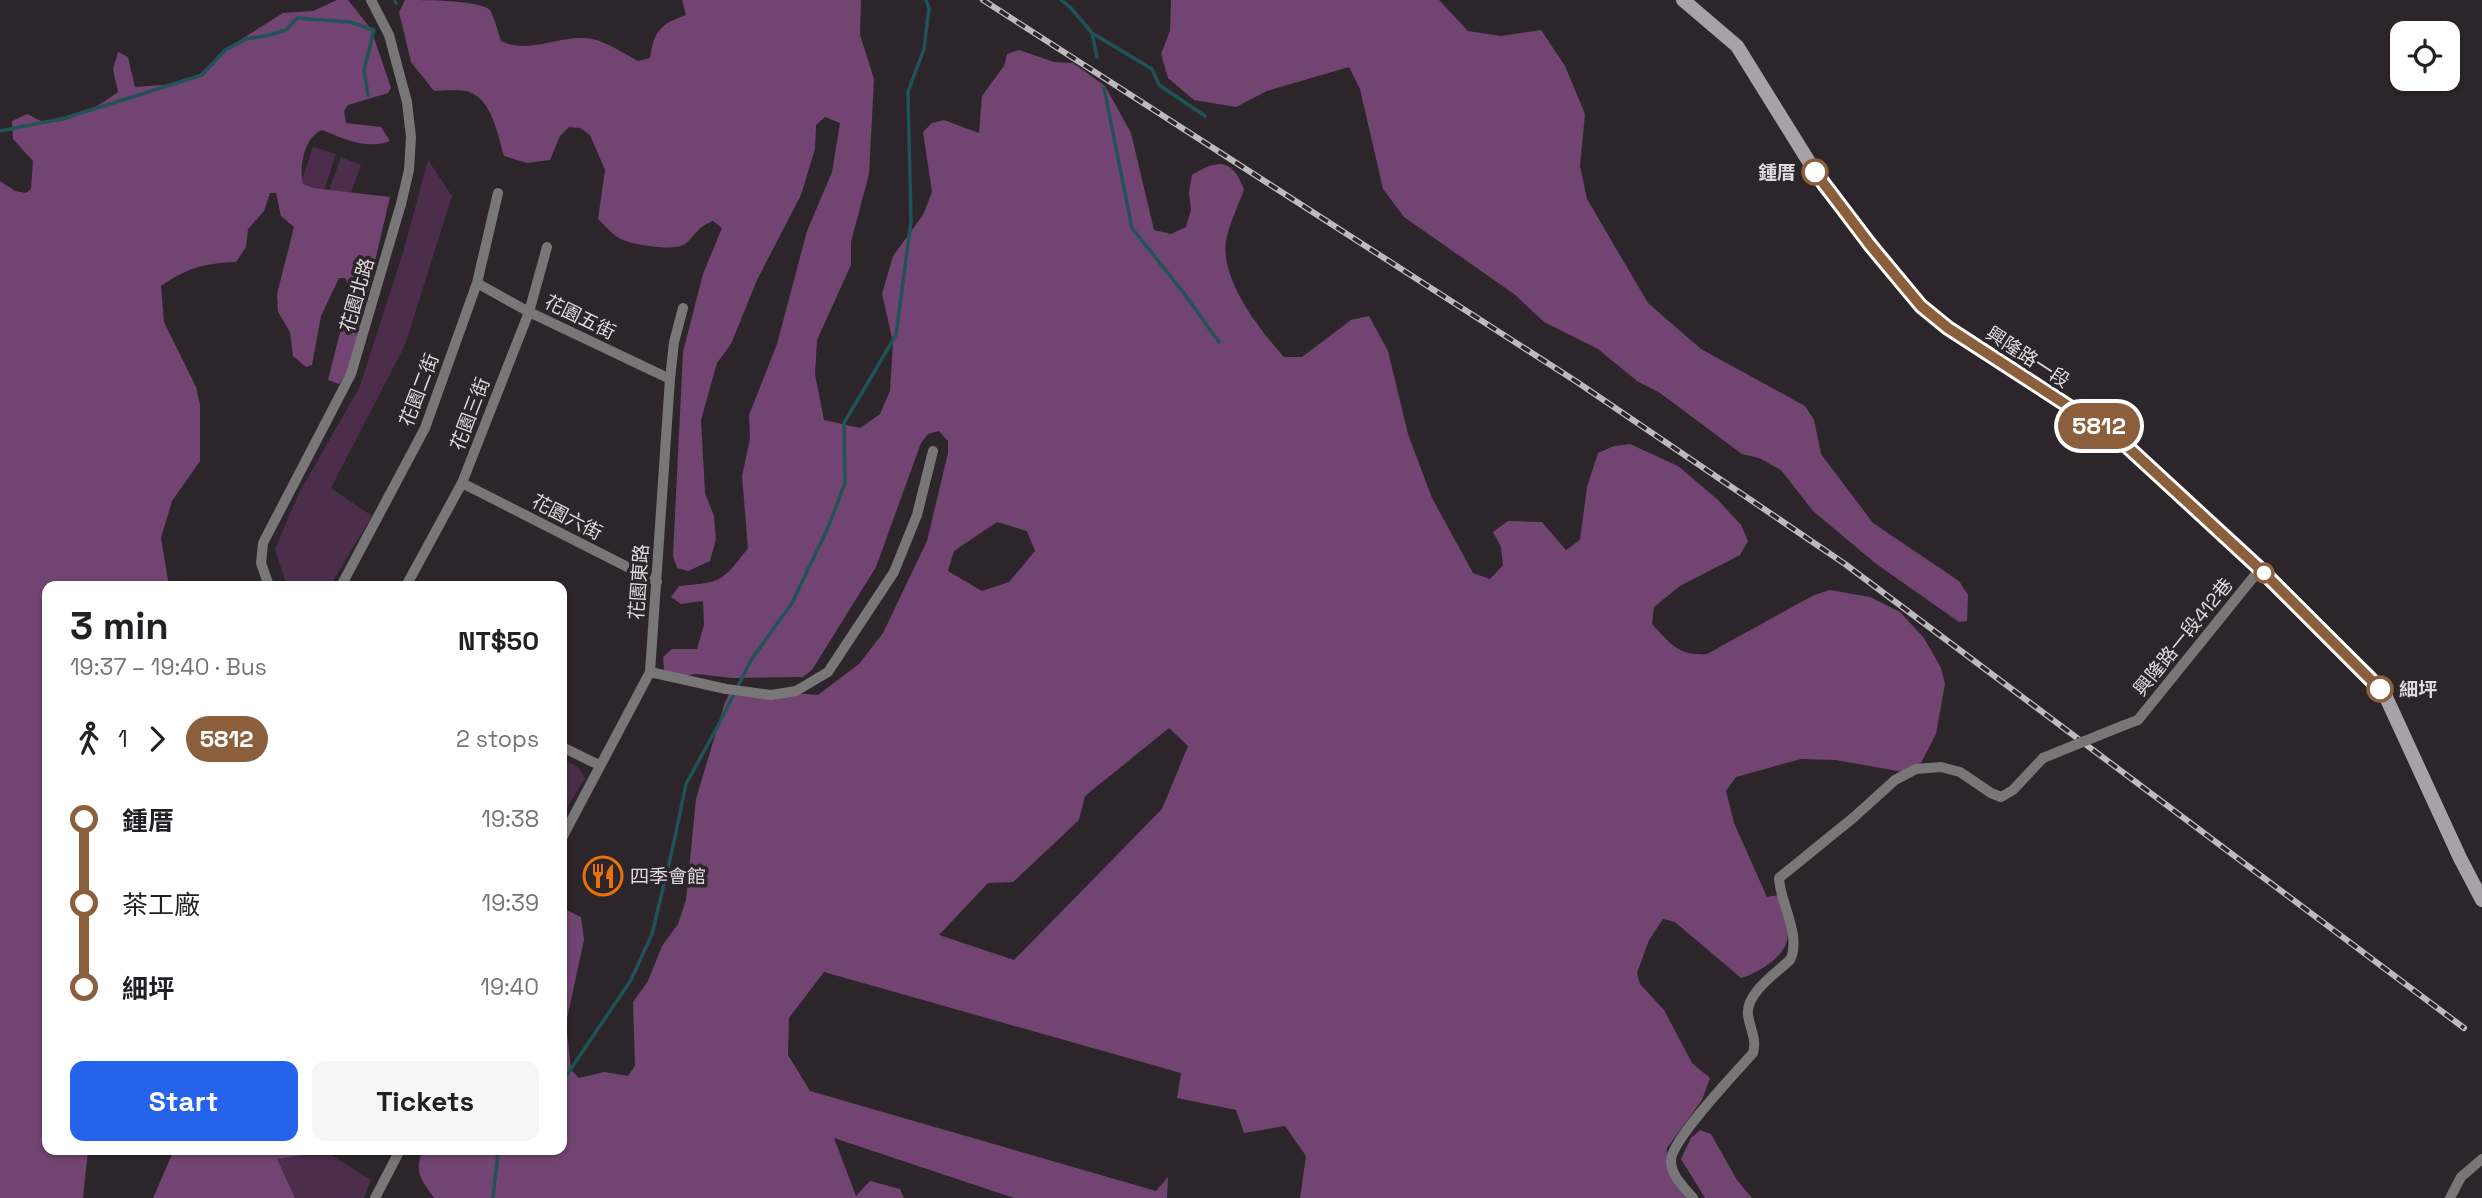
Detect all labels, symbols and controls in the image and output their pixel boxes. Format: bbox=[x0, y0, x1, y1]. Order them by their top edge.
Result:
map controls bbox=[2390, 21, 2460, 91]
button: locate bbox=[2390, 21, 2460, 91]
marker: 鍾厝 bbox=[1802, 159, 1828, 185]
place label: 鍾厝 bbox=[1758, 160, 1796, 185]
street label: 花園北路 bbox=[335, 255, 379, 335]
street label: 花園五街 bbox=[540, 289, 620, 345]
street label: 興隆路一段 bbox=[1981, 321, 2075, 393]
street label: 花園二街 bbox=[394, 350, 444, 430]
street label: 花園三街 bbox=[445, 374, 495, 454]
line badge: 5812 bbox=[2050, 403, 2148, 449]
text: 5812 bbox=[2072, 410, 2126, 441]
street label: 花園六街 bbox=[527, 489, 607, 545]
street label: 花園東路 bbox=[624, 543, 654, 621]
unlabelled marker bbox=[2254, 563, 2274, 583]
street label: 興隆路一段412巷 bbox=[2128, 573, 2238, 701]
text: 3 min bbox=[70, 602, 169, 650]
text: NT$50 bbox=[458, 624, 539, 658]
text: 19:37 – 19:40 · Bus bbox=[70, 652, 267, 682]
marker: 細坪 bbox=[2367, 676, 2393, 702]
place label: 細坪 bbox=[2399, 677, 2437, 702]
icon: walk bbox=[70, 720, 108, 758]
icon: forward bbox=[138, 720, 176, 758]
text: 5812 bbox=[200, 723, 254, 754]
text: 1 bbox=[118, 724, 128, 754]
text: 2 stops bbox=[456, 724, 539, 754]
text: 鍾厝 bbox=[122, 804, 174, 838]
text: 19:38 bbox=[481, 804, 539, 834]
restaurant icon: 四季會館 bbox=[582, 855, 624, 897]
place label: 四季會館 bbox=[630, 864, 706, 889]
text: 茶工廠 bbox=[122, 888, 200, 922]
text: 19:39 bbox=[482, 888, 539, 918]
text: 細坪 bbox=[122, 972, 174, 1006]
text: 19:40 bbox=[480, 972, 539, 1002]
button: Start bbox=[70, 1061, 298, 1141]
button: Tickets bbox=[312, 1061, 539, 1141]

